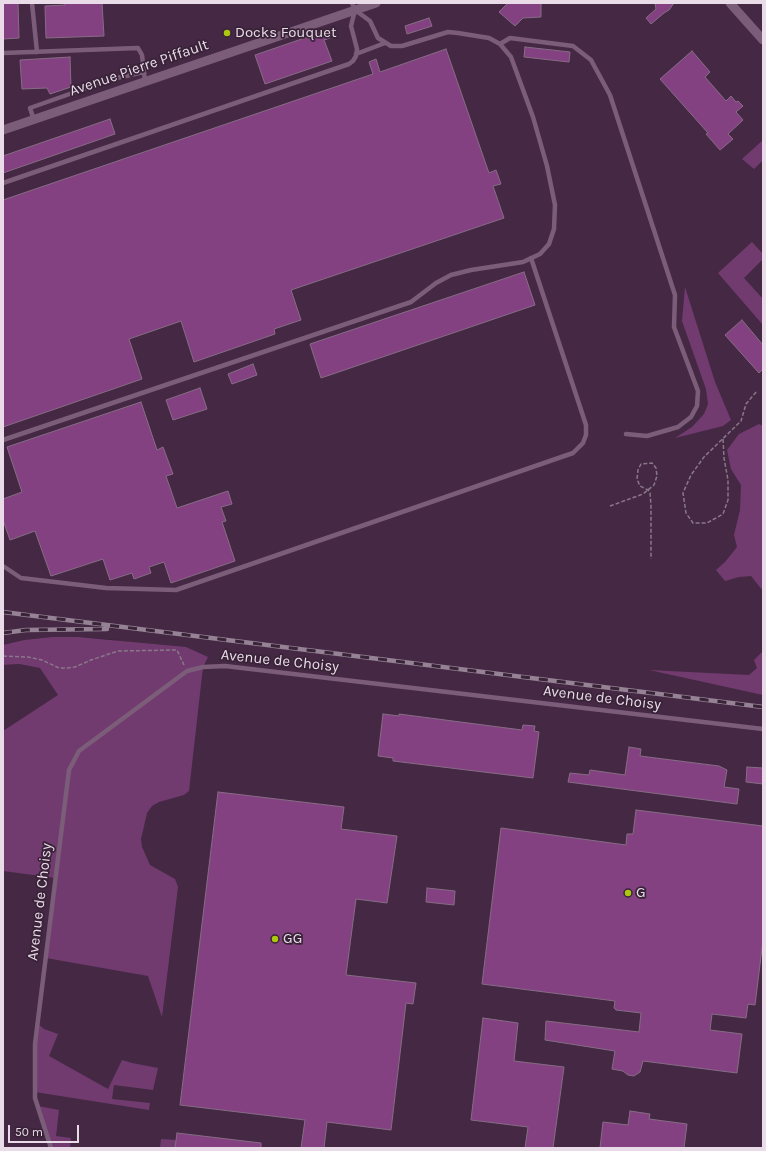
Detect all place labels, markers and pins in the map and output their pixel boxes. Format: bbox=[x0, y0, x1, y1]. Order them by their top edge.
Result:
place label: Docks Fouquet bbox=[235, 24, 337, 42]
marker: Docks Fouquet bbox=[222, 28, 232, 38]
place label: G bbox=[636, 884, 646, 902]
marker: G bbox=[623, 888, 633, 898]
place label: GG bbox=[283, 930, 302, 948]
marker: GG bbox=[270, 934, 280, 944]

